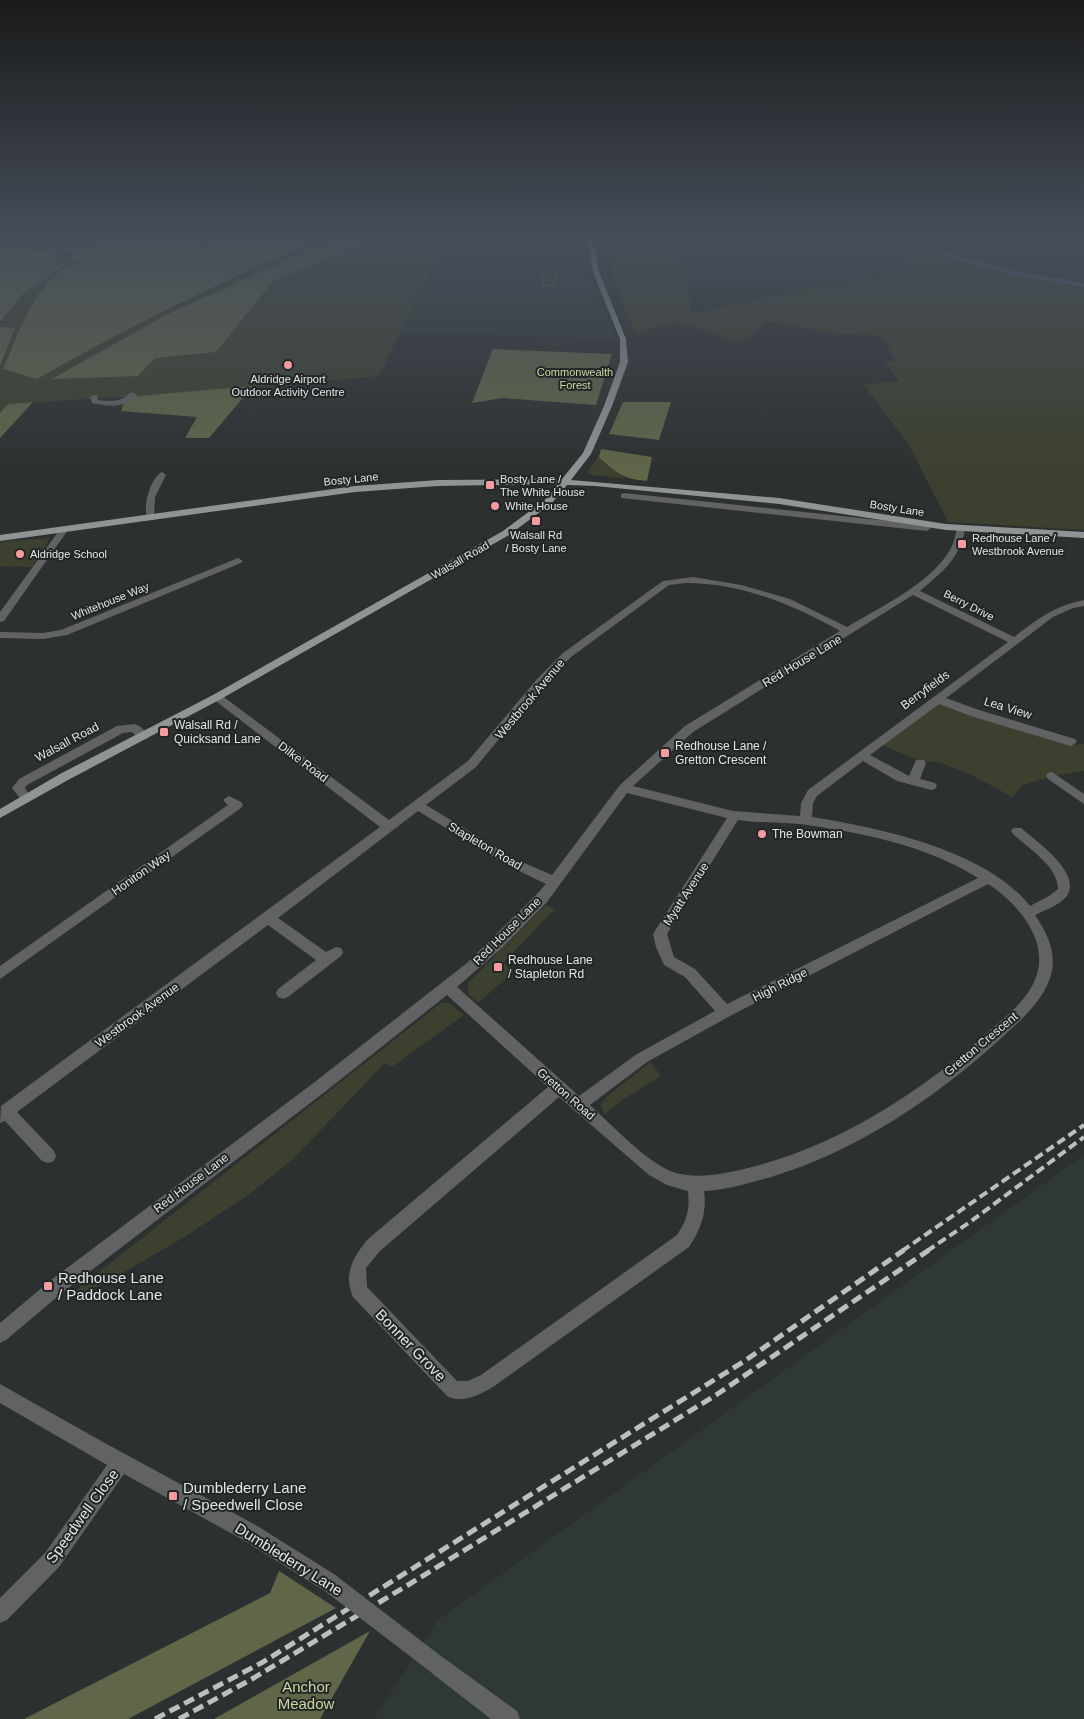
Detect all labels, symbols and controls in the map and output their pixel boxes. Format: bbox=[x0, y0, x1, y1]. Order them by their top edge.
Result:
marker: Aldridge Airport Outdoor Activity Centre bbox=[282, 359, 294, 371]
park label: Commonwealth Forest bbox=[537, 366, 613, 391]
place label: Aldridge Airport Outdoor Activity Centre bbox=[231, 373, 345, 398]
street label: Bosty Lane bbox=[323, 470, 379, 488]
place label: Bosty Lane / The White House bbox=[500, 473, 585, 498]
marker: Bosty Lane / The White House bbox=[484, 479, 496, 491]
street label: Bosty Lane bbox=[869, 498, 925, 518]
marker: White House bbox=[489, 500, 501, 512]
place label: White House bbox=[505, 500, 568, 512]
marker: Walsall Rd / Bosty Lane bbox=[530, 515, 542, 527]
place label: Walsall Rd / Bosty Lane bbox=[505, 529, 567, 554]
place label: Redhouse Lane / Westbrook Avenue bbox=[972, 532, 1064, 557]
marker: Redhouse Lane / Westbrook Avenue bbox=[956, 538, 968, 550]
street label: Walsall Road bbox=[429, 539, 491, 581]
marker: Aldridge School bbox=[14, 548, 26, 560]
place label: Aldridge School bbox=[30, 548, 107, 560]
street label: Whitehouse Way bbox=[69, 580, 151, 622]
street label: Berry Drive bbox=[942, 587, 996, 623]
street label: Red House Lane bbox=[760, 632, 844, 690]
street label: Westbrook Avenue bbox=[492, 656, 568, 742]
street label: Berryfields bbox=[898, 668, 952, 712]
street label: Lea View bbox=[982, 694, 1034, 722]
place label: Walsall Rd / Quicksand Lane bbox=[174, 718, 261, 746]
street label: Walsall Road bbox=[33, 719, 101, 765]
marker: Walsall Rd / Quicksand Lane bbox=[158, 726, 170, 738]
street label: Dilke Road bbox=[275, 739, 331, 785]
place label: Redhouse Lane / Gretton Crescent bbox=[675, 739, 767, 767]
marker: Redhouse Lane / Gretton Crescent bbox=[659, 747, 671, 759]
street label: Stapleton Road bbox=[446, 819, 524, 873]
place label: The Bowman bbox=[772, 827, 843, 841]
marker: The Bowman bbox=[756, 828, 768, 840]
street label: Honiton Way bbox=[109, 848, 173, 898]
street label: Myatt Avenue bbox=[660, 860, 712, 928]
street label: Red House Lane bbox=[470, 894, 544, 968]
place label: Redhouse Lane / Stapleton Rd bbox=[508, 953, 593, 981]
marker: Redhouse Lane / Stapleton Rd bbox=[492, 961, 504, 973]
street label: High Ridge bbox=[750, 965, 810, 1005]
street label: Westbrook Avenue bbox=[92, 980, 182, 1050]
street label: Gretton Crescent bbox=[942, 1009, 1021, 1079]
street label: Gretton Road bbox=[534, 1065, 598, 1123]
street label: Red House Lane bbox=[151, 1150, 231, 1216]
place label: Redhouse Lane / Paddock Lane bbox=[58, 1269, 164, 1303]
marker: Redhouse Lane / Paddock Lane bbox=[42, 1280, 54, 1292]
street label: Bonner Grove bbox=[372, 1306, 450, 1384]
street label: Speedwell Close bbox=[42, 1466, 122, 1566]
place label: Dumblederry Lane / Speedwell Close bbox=[183, 1479, 306, 1513]
marker: Dumblederry Lane / Speedwell Close bbox=[167, 1490, 179, 1502]
street label: Dumblederry Lane bbox=[232, 1519, 346, 1599]
park label: Anchor Meadow bbox=[278, 1678, 335, 1712]

